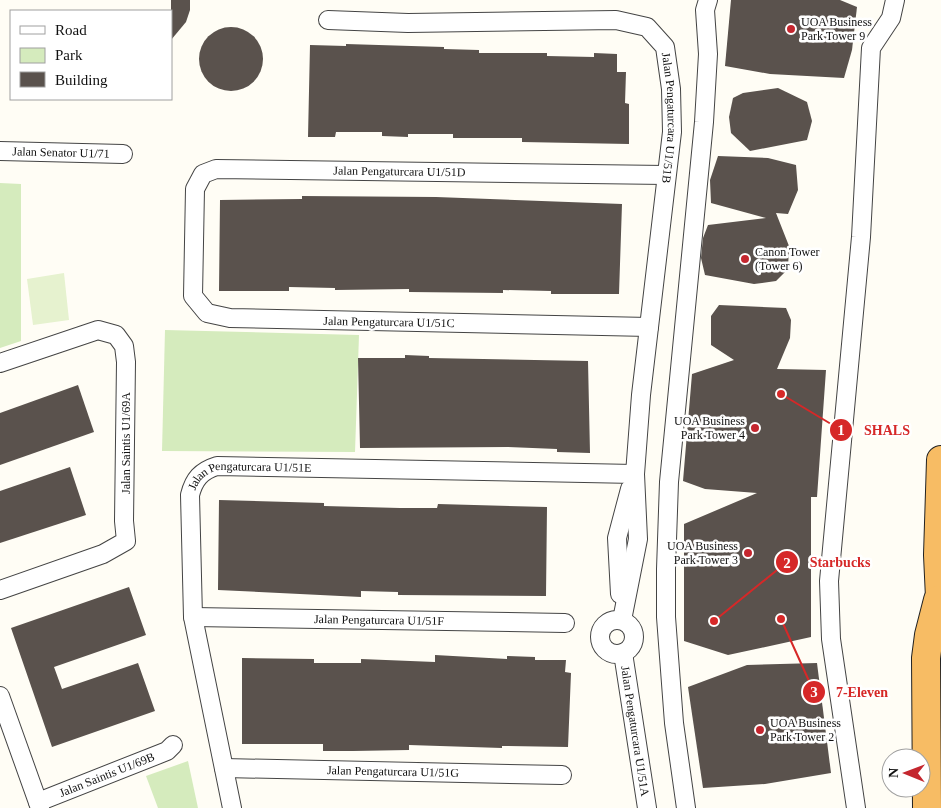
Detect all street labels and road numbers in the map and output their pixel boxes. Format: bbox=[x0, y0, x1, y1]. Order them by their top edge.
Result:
street label: Jalan Pengaturcara U1/51B bbox=[659, 52, 679, 184]
street label: Jalan Senator U1/71 bbox=[12, 144, 110, 161]
street label: Jalan Pengaturcara U1/51D bbox=[333, 164, 466, 179]
street label: Jalan Pengaturcara U1/51C bbox=[323, 314, 455, 330]
street label: Jalan Saintis U1/69A bbox=[119, 392, 133, 494]
street label: Jalan Pengaturcara U1/51E bbox=[185, 459, 312, 492]
street label: Jalan Pengaturcara U1/51F bbox=[314, 612, 444, 628]
street label: Jalan Pengaturcara U1/51A bbox=[618, 665, 652, 798]
street label: Jalan Saintis U1/69B bbox=[57, 750, 157, 800]
street label: Jalan Pengaturcara U1/51G bbox=[327, 763, 459, 780]

